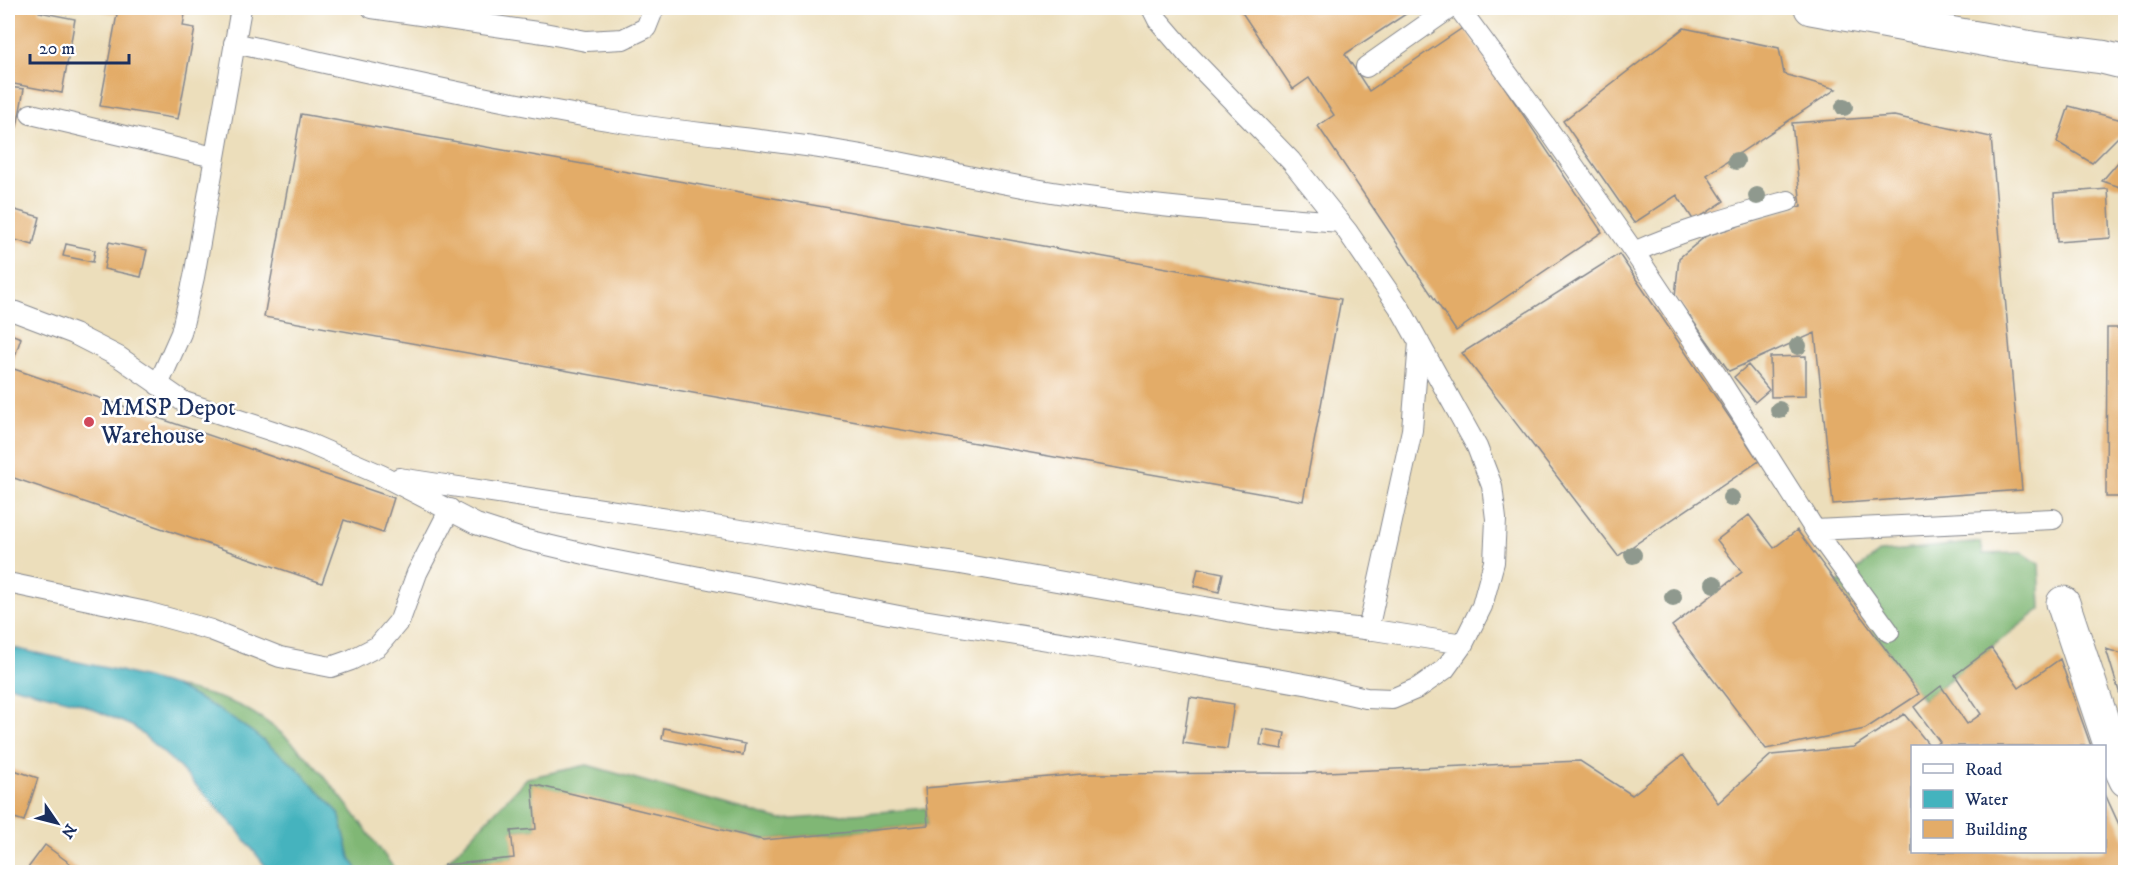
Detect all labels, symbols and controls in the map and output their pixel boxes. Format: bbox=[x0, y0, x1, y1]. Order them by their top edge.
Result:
scale bar bbox=[30, 27, 129, 65]
text: 20 m bbox=[39, 38, 75, 60]
place label: MMSP Depot Warehouse bbox=[100, 393, 236, 451]
marker: MMSP Depot Warehouse bbox=[82, 415, 96, 429]
legend bbox=[1911, 745, 2106, 853]
text: Road bbox=[1965, 759, 2002, 781]
text: Water bbox=[1964, 789, 2008, 811]
north arrow bbox=[27, 793, 87, 853]
text: Building bbox=[1965, 819, 2027, 841]
text: N bbox=[57, 820, 80, 842]

